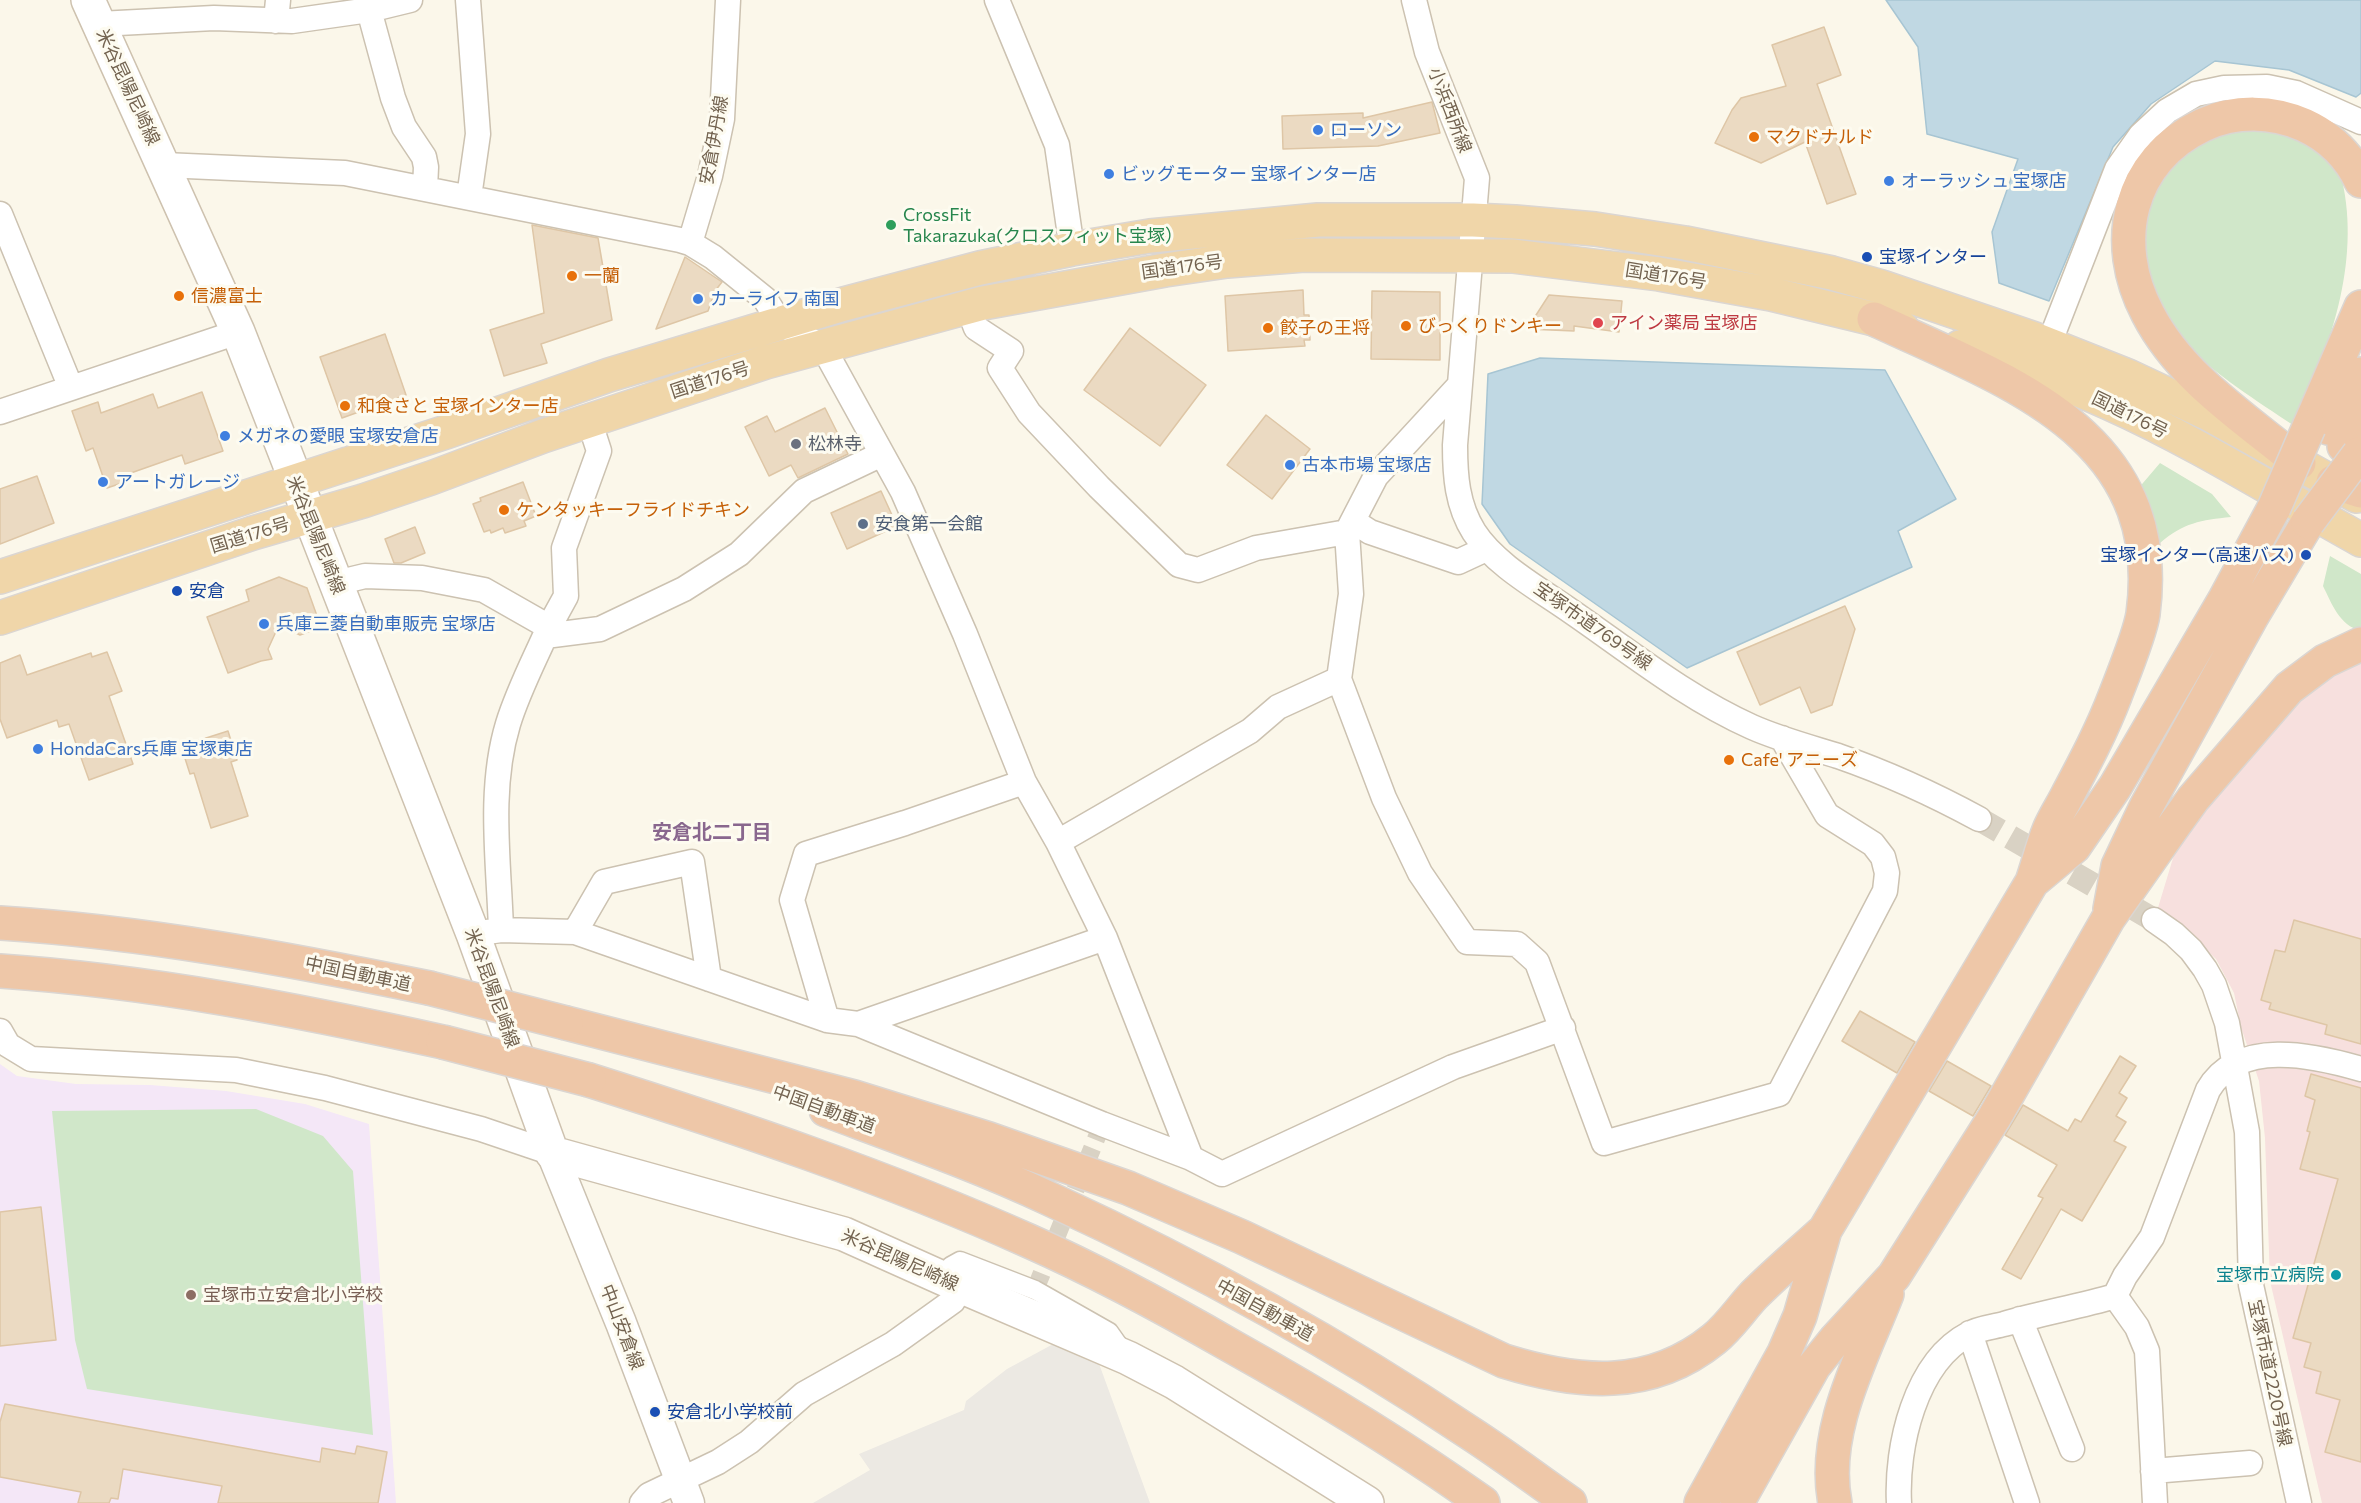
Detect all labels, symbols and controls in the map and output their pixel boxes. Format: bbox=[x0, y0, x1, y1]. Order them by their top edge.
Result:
street label: 米谷昆陽尼崎線 bbox=[92, 25, 164, 149]
street label: 小浜西所線 bbox=[1424, 64, 1476, 156]
street label: 安倉伊丹線 bbox=[696, 94, 732, 186]
place label: ローソン bbox=[1330, 119, 1402, 141]
marker: ローソン bbox=[1311, 123, 1325, 137]
place label: マクドナルド bbox=[1766, 126, 1874, 148]
marker: マクドナルド bbox=[1747, 130, 1761, 144]
place label: ビッグモーター 宝塚インター店 bbox=[1121, 163, 1376, 185]
marker: ビッグモーター 宝塚インター店 bbox=[1102, 167, 1116, 181]
place label: オーラッシュ 宝塚店 bbox=[1901, 170, 2066, 192]
marker: オーラッシュ 宝塚店 bbox=[1882, 174, 1896, 188]
place label: CrossFit Takarazuka(クロスフィット宝塚） bbox=[903, 204, 1183, 246]
marker: CrossFit Takarazuka(クロスフィット宝塚） bbox=[884, 218, 898, 232]
place label: 宝塚インター bbox=[1879, 246, 1987, 268]
marker: 宝塚インター bbox=[1860, 250, 1874, 264]
street label: 国道176号 bbox=[1140, 251, 1224, 283]
street label: 国道176号 bbox=[1624, 259, 1708, 293]
place label: 一蘭 bbox=[584, 265, 620, 287]
marker: 一蘭 bbox=[565, 269, 579, 283]
place label: 信濃富士 bbox=[191, 285, 263, 307]
place label: カーライフ 南国 bbox=[710, 288, 839, 310]
marker: 信濃富士 bbox=[172, 289, 186, 303]
marker: カーライフ 南国 bbox=[691, 292, 705, 306]
place label: アイン薬局 宝塚店 bbox=[1610, 312, 1757, 334]
place label: びっくりドンキー bbox=[1418, 315, 1562, 337]
marker: アイン薬局 宝塚店 bbox=[1591, 316, 1605, 330]
place label: 餃子の王将 bbox=[1280, 317, 1370, 339]
marker: びっくりドンキー bbox=[1399, 319, 1413, 333]
marker: 餃子の王将 bbox=[1261, 321, 1275, 335]
street label: 国道176号 bbox=[668, 357, 752, 403]
street label: 国道176号 bbox=[2088, 387, 2172, 443]
place label: 和食さと 宝塚インター店 bbox=[357, 395, 558, 417]
marker: 和食さと 宝塚インター店 bbox=[338, 399, 352, 413]
place label: メガネの愛眼 宝塚安倉店 bbox=[237, 425, 438, 447]
marker: メガネの愛眼 宝塚安倉店 bbox=[218, 429, 232, 443]
place label: 松林寺 bbox=[808, 433, 862, 455]
marker: 松林寺 bbox=[789, 437, 803, 451]
place label: 古本市場 宝塚店 bbox=[1302, 454, 1431, 476]
marker: 古本市場 宝塚店 bbox=[1283, 458, 1297, 472]
place label: アートガレージ bbox=[115, 471, 240, 493]
street label: 米谷昆陽尼崎線 bbox=[282, 473, 350, 597]
marker: アートガレージ bbox=[96, 475, 110, 489]
place label: ケンタッキーフライドチキン bbox=[516, 499, 750, 521]
marker: ケンタッキーフライドチキン bbox=[497, 503, 511, 517]
street label: 国道176号 bbox=[208, 513, 292, 557]
place label: 安食第一会館 bbox=[875, 513, 983, 535]
marker: 安食第一会館 bbox=[856, 517, 870, 531]
place label: 宝塚インター(高速バス) bbox=[2100, 544, 2294, 566]
marker: 宝塚インター(高速バス) bbox=[2299, 548, 2313, 562]
street label: 宝塚市道769号線 bbox=[1530, 577, 1656, 675]
place label: 安倉 bbox=[189, 580, 225, 602]
marker: 安倉 bbox=[170, 584, 184, 598]
place label: 兵庫三菱自動車販売 宝塚店 bbox=[276, 613, 495, 635]
marker: 兵庫三菱自動車販売 宝塚店 bbox=[257, 617, 271, 631]
place label: HondaCars兵庫 宝塚東店 bbox=[50, 738, 253, 760]
marker: HondaCars兵庫 宝塚東店 bbox=[31, 742, 45, 756]
place label: Cafe' アニーズ bbox=[1741, 749, 1858, 771]
marker: Cafe' アニーズ bbox=[1722, 753, 1736, 767]
district label: 安倉北二丁目 bbox=[652, 820, 772, 844]
street label: 米谷昆陽尼崎線 bbox=[460, 925, 524, 1051]
street label: 中国自動車道 bbox=[303, 952, 413, 996]
street label: 中国自動車道 bbox=[770, 1080, 878, 1138]
street label: 米谷昆陽尼崎線 bbox=[838, 1225, 962, 1295]
place label: 宝塚市立病院 bbox=[2216, 1264, 2324, 1286]
marker: 宝塚市立病院 bbox=[2329, 1268, 2343, 1282]
street label: 中国自動車道 bbox=[1213, 1274, 1317, 1346]
street label: 中山安倉線 bbox=[596, 1281, 648, 1373]
place label: 宝塚市立安倉北小学校 bbox=[203, 1284, 383, 1306]
marker: 宝塚市立安倉北小学校 bbox=[184, 1288, 198, 1302]
street label: 宝塚市道2220号線 bbox=[2244, 1298, 2296, 1448]
place label: 安倉北小学校前 bbox=[667, 1401, 793, 1423]
marker: 安倉北小学校前 bbox=[648, 1405, 662, 1419]

